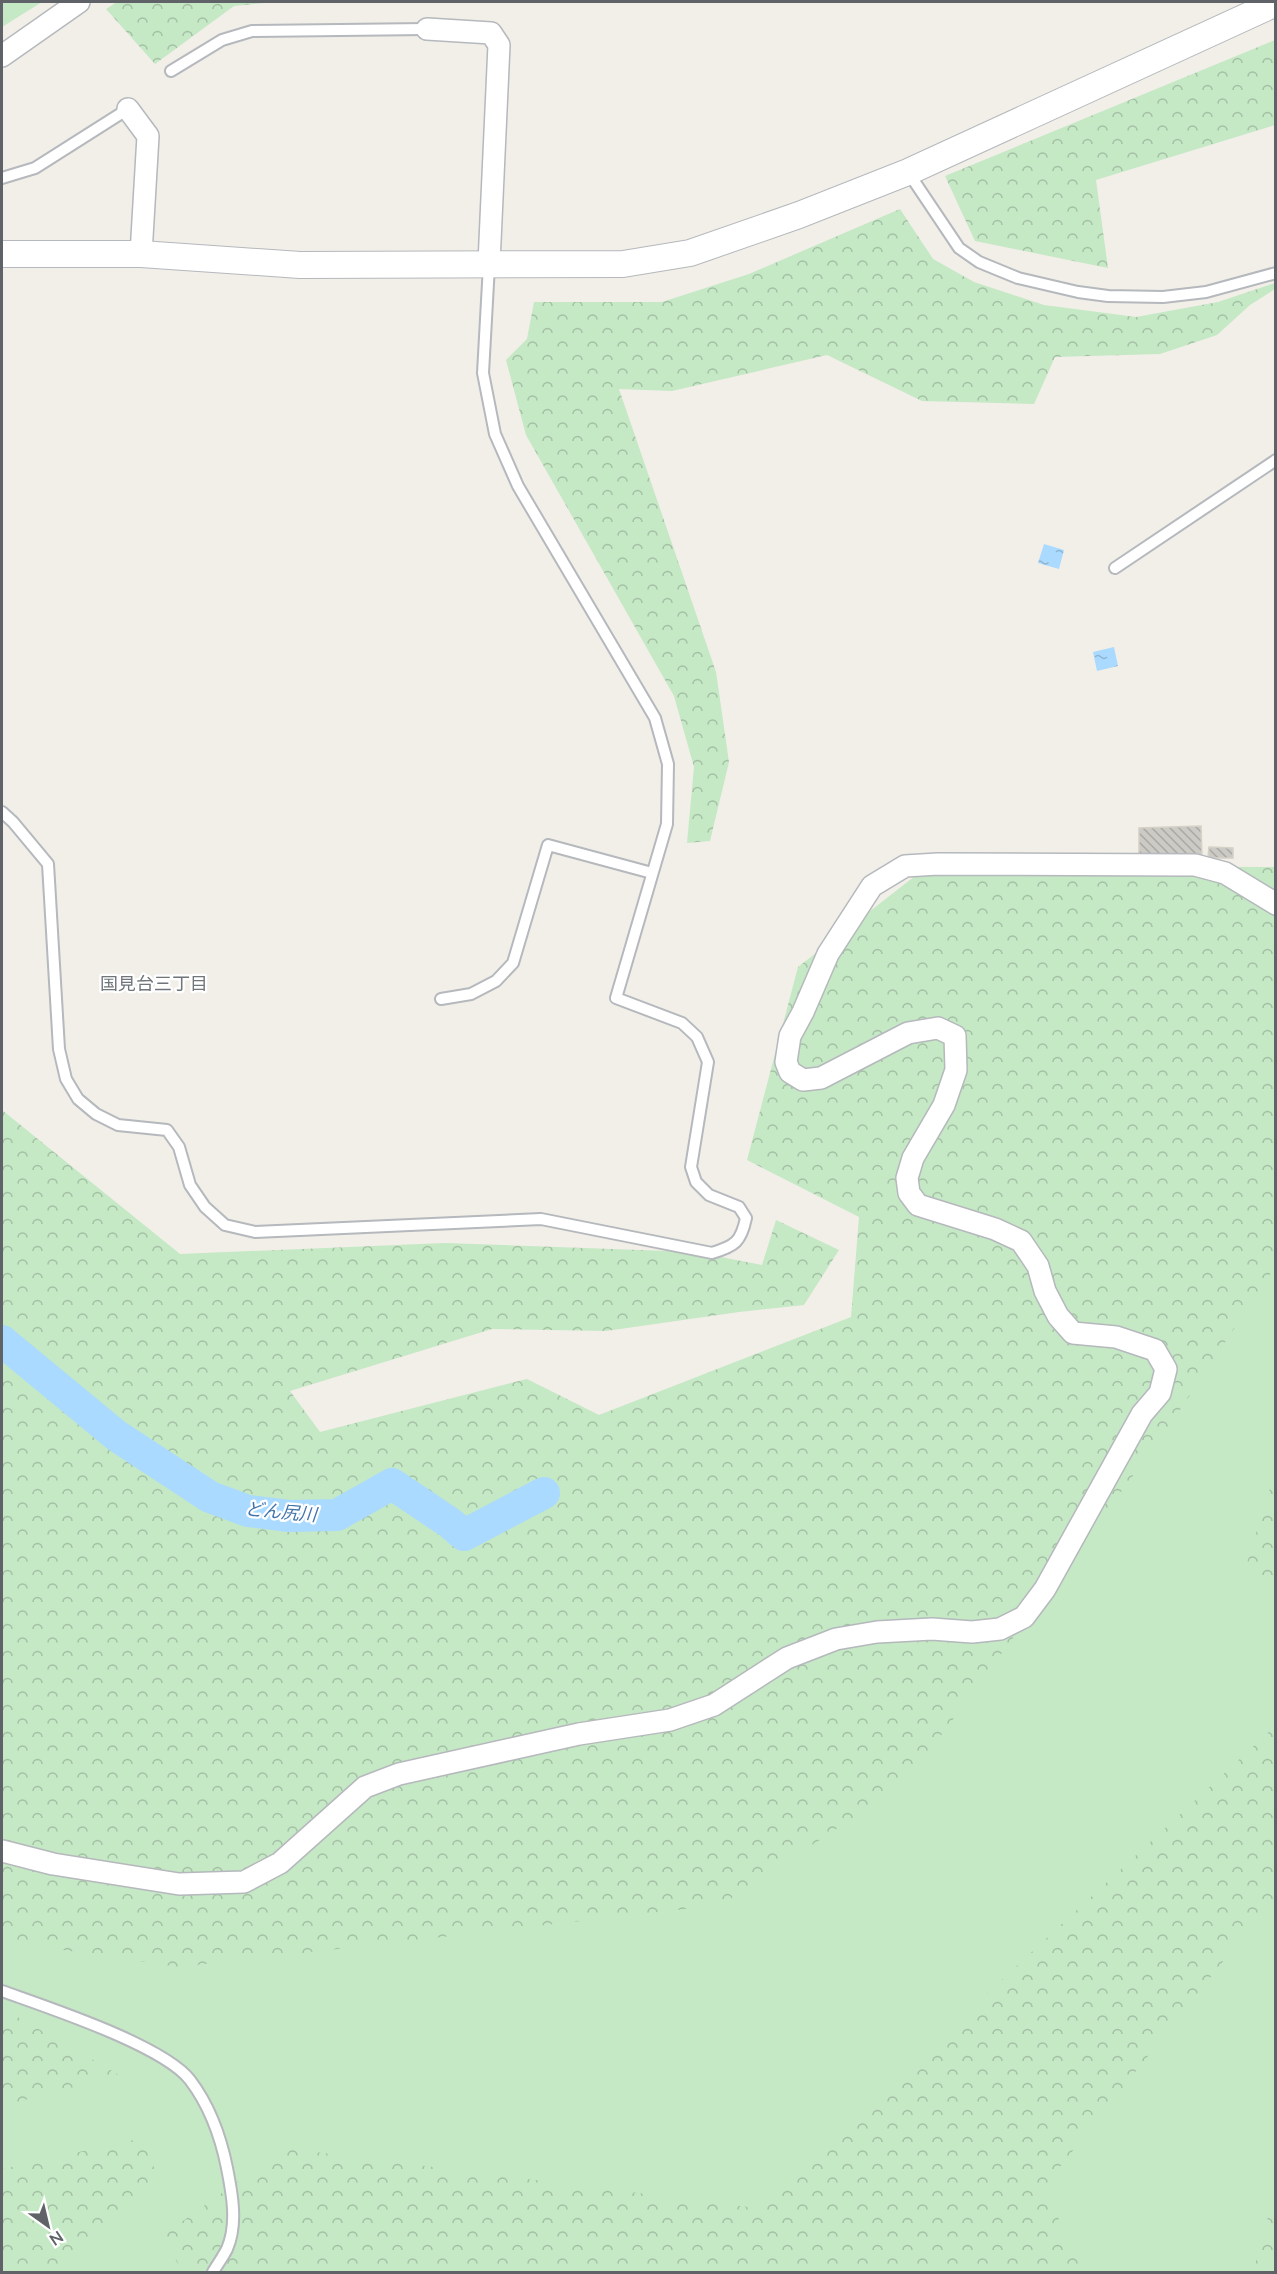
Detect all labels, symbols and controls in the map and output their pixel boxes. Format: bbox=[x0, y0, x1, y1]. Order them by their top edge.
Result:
district label: 国見台三丁目 bbox=[100, 972, 208, 994]
water label: どん尻川 bbox=[244, 1497, 320, 1525]
north arrow bbox=[18, 2196, 78, 2256]
text: N bbox=[46, 2228, 67, 2250]

